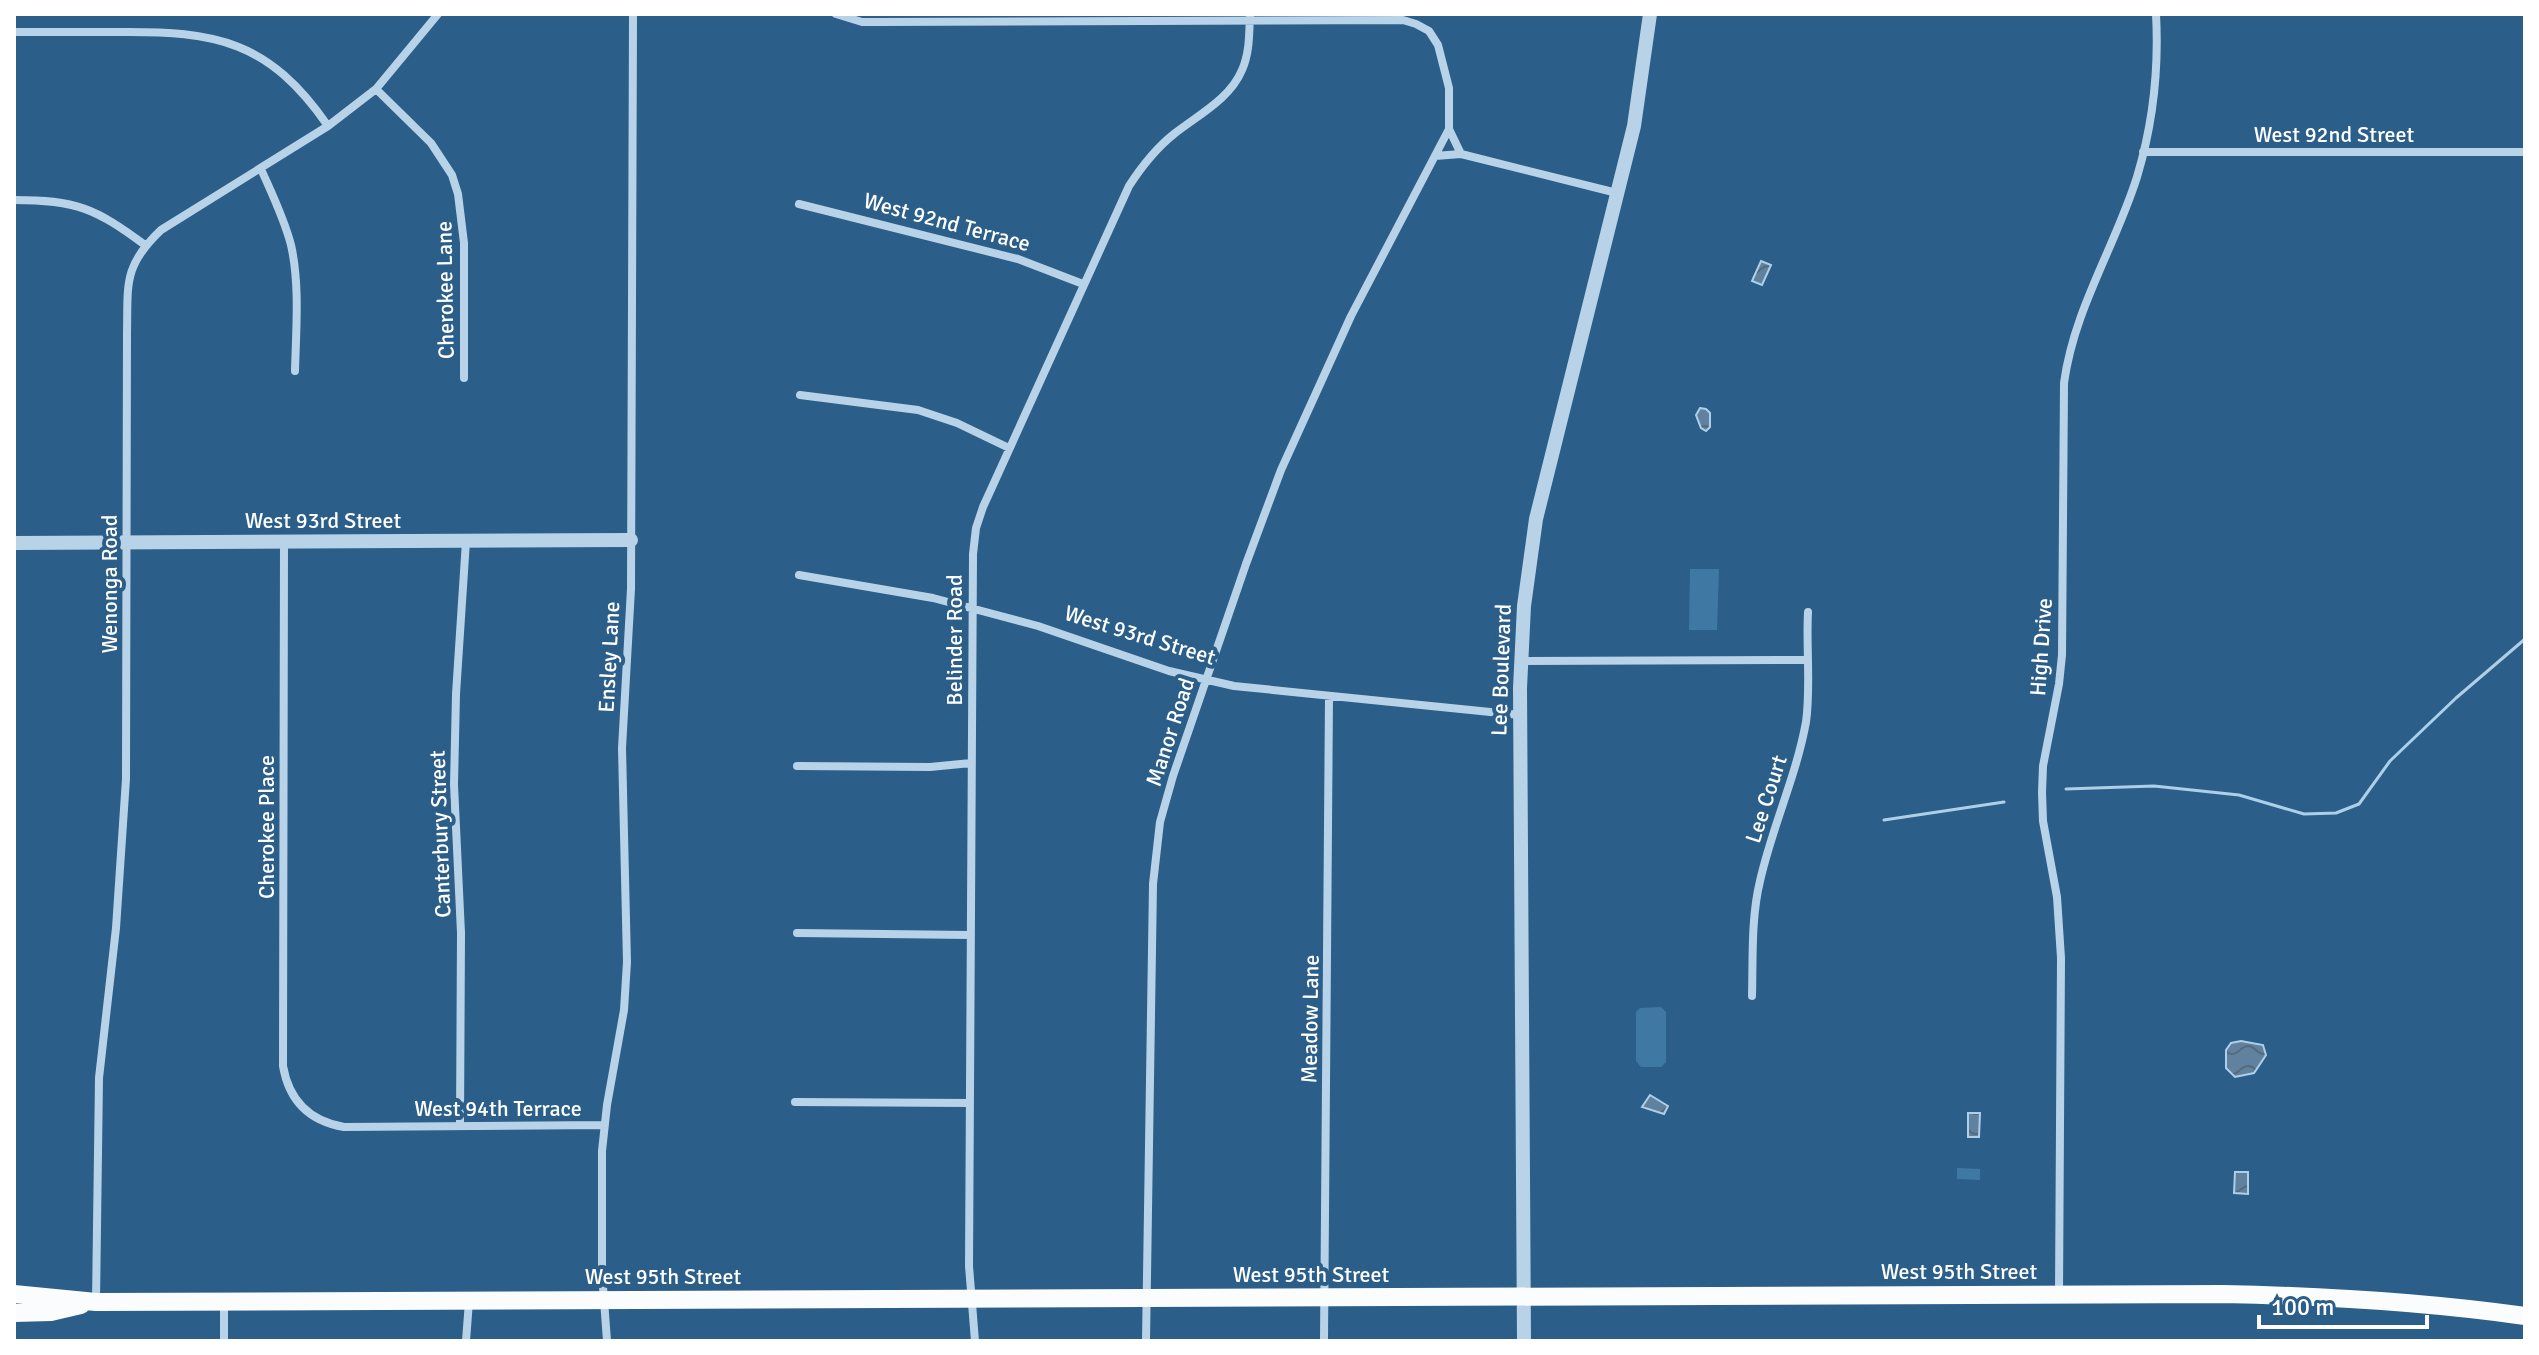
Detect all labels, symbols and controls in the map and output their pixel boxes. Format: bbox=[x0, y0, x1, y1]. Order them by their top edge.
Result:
street label: West 92nd Street bbox=[2254, 121, 2415, 148]
street label: West 92nd Terrace bbox=[861, 187, 1033, 257]
street label: Cherokee Lane bbox=[430, 221, 460, 359]
street label: West 93rd Street bbox=[245, 507, 402, 534]
street label: Wenonga Road bbox=[96, 515, 123, 653]
street label: Belinder Road bbox=[941, 574, 968, 706]
street label: High Drive bbox=[2024, 597, 2058, 697]
street label: West 93rd Street bbox=[1061, 599, 1219, 671]
street label: Ensley Lane bbox=[593, 601, 625, 713]
street label: Lee Boulevard bbox=[1485, 603, 1517, 737]
street label: Manor Road bbox=[1140, 674, 1200, 790]
street label: Canterbury Street bbox=[424, 749, 456, 918]
street label: Lee Court bbox=[1739, 751, 1793, 846]
street label: Cherokee Place bbox=[253, 755, 280, 899]
street label: Meadow Lane bbox=[1295, 954, 1325, 1084]
street label: West 94th Terrace bbox=[414, 1095, 582, 1122]
street label: West 95th Street bbox=[1881, 1258, 2038, 1285]
street label: West 95th Street bbox=[1233, 1261, 1390, 1288]
street label: West 95th Street bbox=[585, 1263, 742, 1290]
scale bar bbox=[2259, 1279, 2427, 1329]
text: 100 m bbox=[2271, 1292, 2334, 1322]

